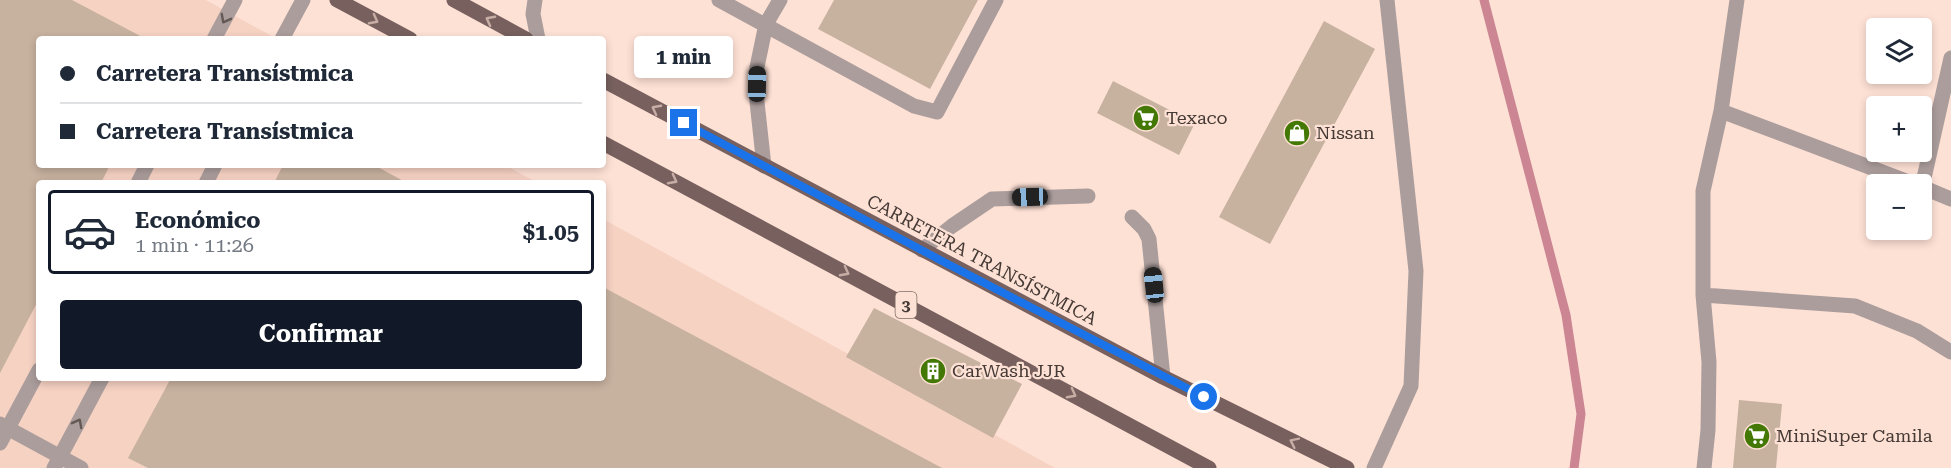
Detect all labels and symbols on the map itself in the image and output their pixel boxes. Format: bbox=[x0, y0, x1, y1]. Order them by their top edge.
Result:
one-way arrow bbox=[367, 12, 378, 24]
one-way arrow bbox=[221, 13, 232, 24]
one-way arrow bbox=[485, 15, 496, 27]
callout: 1 min bbox=[634, 36, 734, 78]
car bbox=[748, 66, 766, 102]
supermarket icon: Texaco bbox=[1131, 103, 1161, 133]
one-way arrow bbox=[652, 104, 663, 116]
place label: Texaco bbox=[1166, 107, 1228, 128]
route end bbox=[670, 109, 697, 136]
shop icon: Nissan bbox=[1282, 118, 1312, 148]
place label: Nissan bbox=[1316, 122, 1375, 143]
one-way arrow bbox=[667, 173, 677, 184]
car bbox=[1012, 187, 1048, 207]
street label: CARRETERA TRANSÍSTMICA bbox=[864, 190, 1101, 329]
one-way arrow bbox=[839, 265, 849, 276]
car bbox=[1143, 266, 1165, 304]
road number: 3 bbox=[896, 292, 916, 318]
building icon: CarWash JJR bbox=[918, 356, 948, 386]
place label: CarWash JJR bbox=[952, 360, 1066, 381]
route start bbox=[1190, 383, 1217, 410]
one-way arrow bbox=[1066, 387, 1076, 398]
one-way arrow bbox=[70, 418, 82, 429]
supermarket icon: MiniSuper Camila bbox=[1742, 421, 1772, 451]
place label: MiniSuper Camila bbox=[1776, 425, 1933, 446]
one-way arrow bbox=[1290, 438, 1301, 449]

